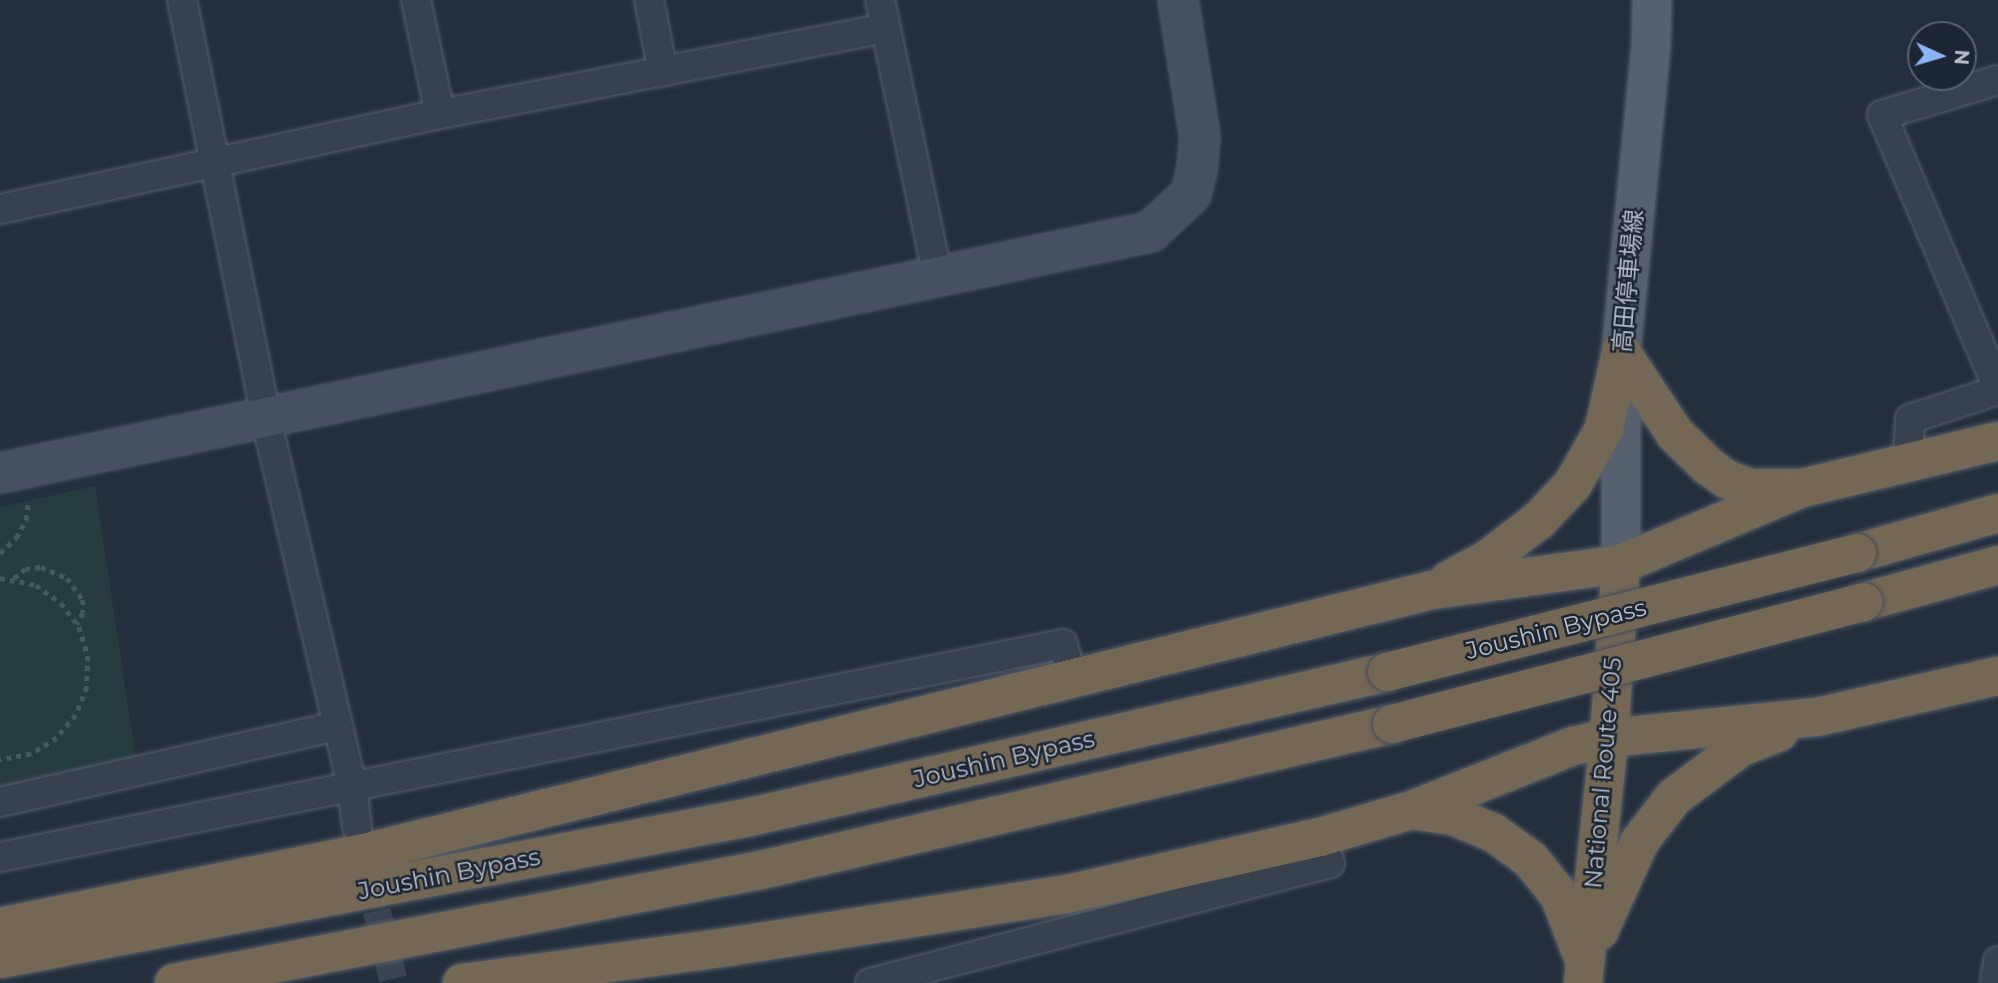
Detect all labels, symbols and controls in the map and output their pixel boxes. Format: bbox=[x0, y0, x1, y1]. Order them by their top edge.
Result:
north arrow bbox=[1907, 21, 1977, 91]
text: N bbox=[1949, 49, 1973, 66]
street label: 高田停車場線 bbox=[1607, 208, 1649, 354]
street label: Joushin Bypass bbox=[1463, 593, 1649, 665]
street label: National Route 405 bbox=[1579, 656, 1627, 890]
street label: Joushin Bypass bbox=[911, 724, 1097, 794]
street label: Joushin Bypass bbox=[355, 842, 543, 906]

